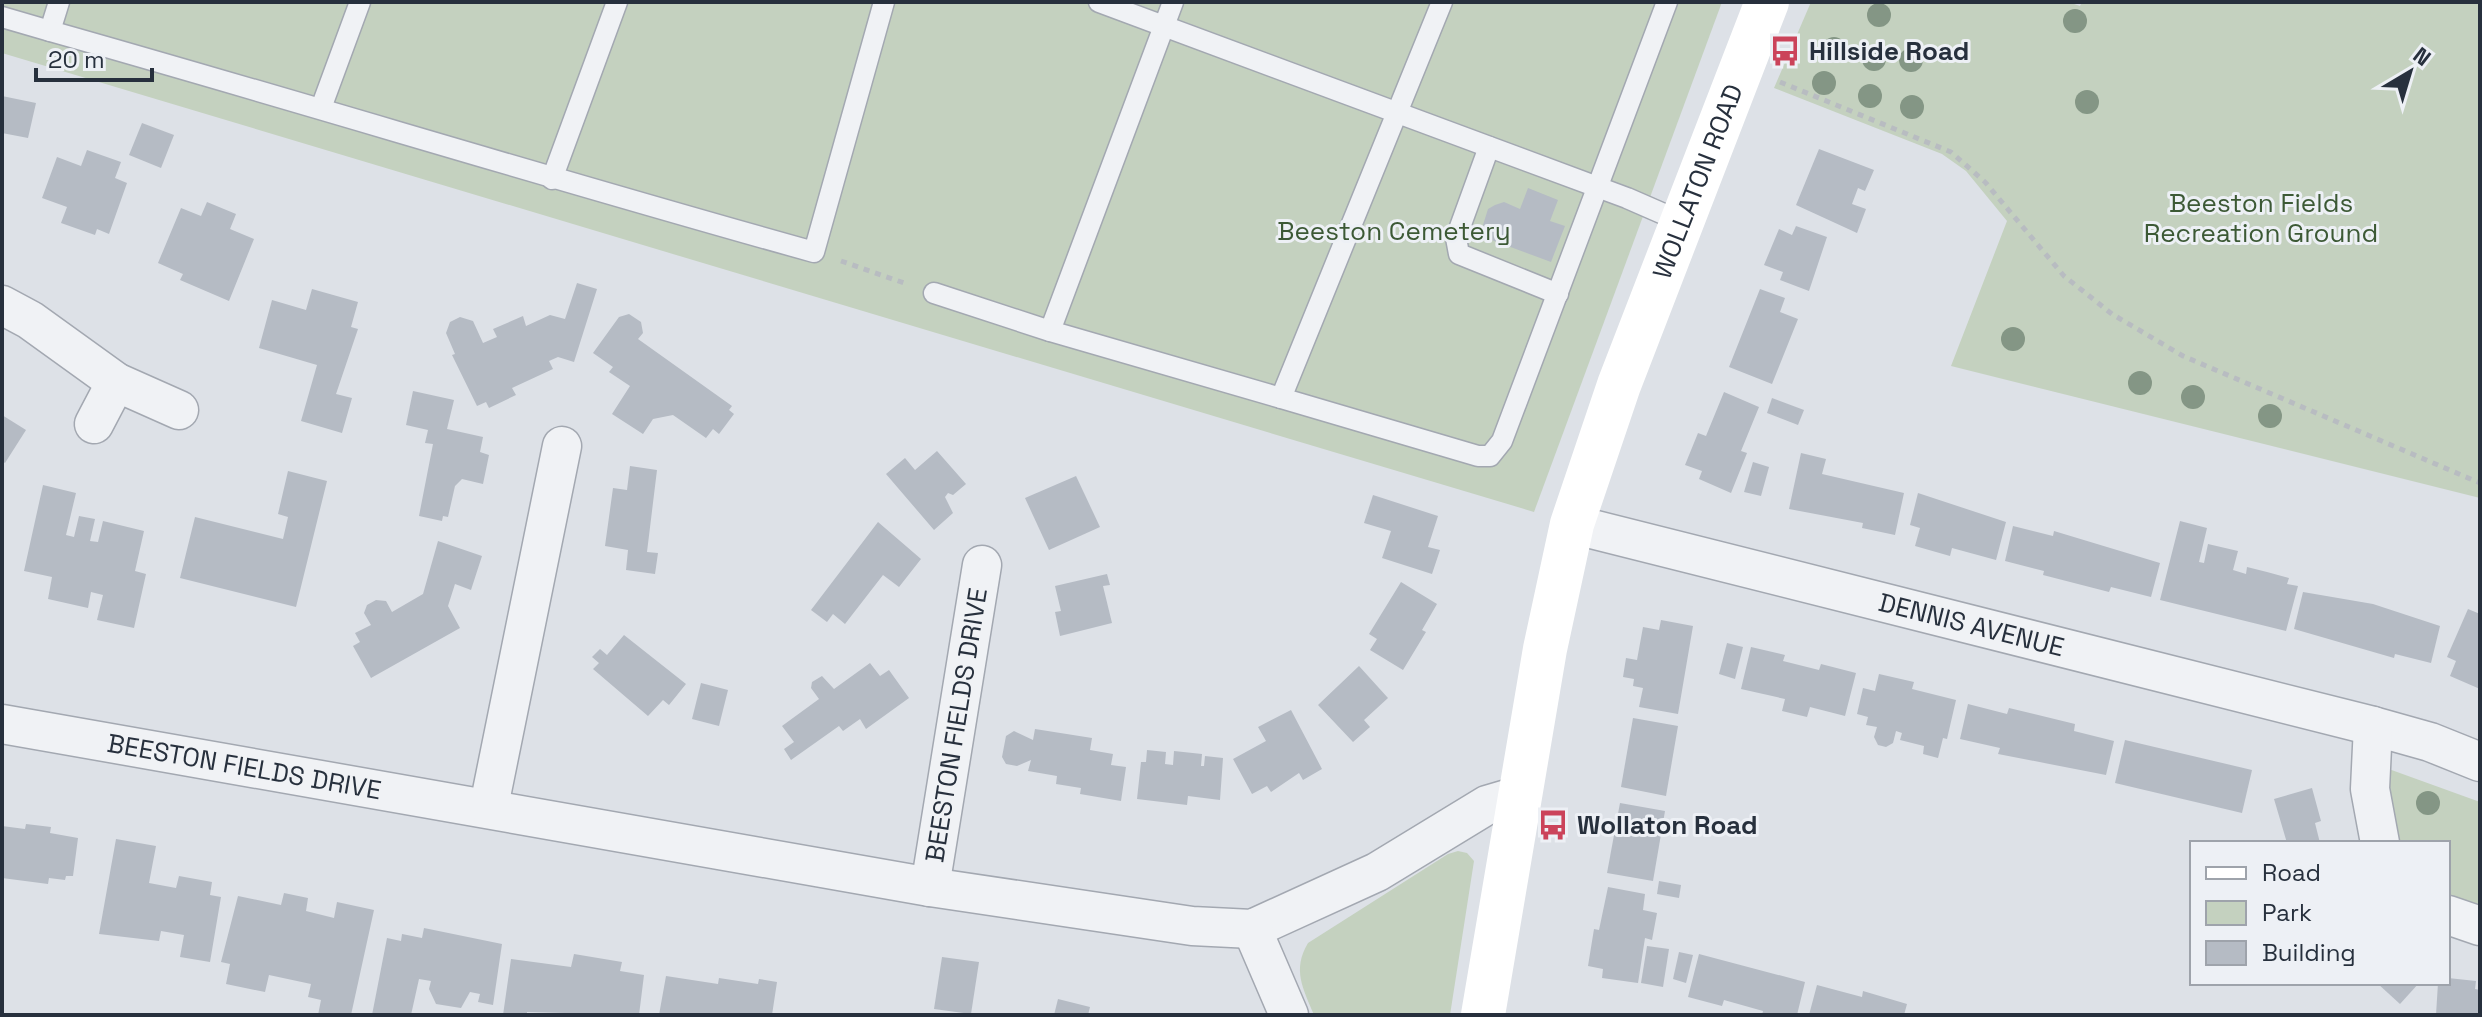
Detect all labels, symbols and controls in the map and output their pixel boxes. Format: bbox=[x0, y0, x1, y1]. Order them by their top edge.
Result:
scale bar bbox=[36, 32, 152, 82]
north arrow bbox=[2370, 32, 2450, 112]
bus stop icon: Hillside Road bbox=[1768, 34, 1802, 68]
place label: Hillside Road bbox=[1809, 34, 1969, 68]
text: N bbox=[2408, 41, 2437, 72]
text: 20 m bbox=[48, 44, 105, 75]
street label: WOLLATON ROAD bbox=[1645, 79, 1751, 284]
park label: Beeston Fields Recreation Ground bbox=[2144, 186, 2378, 250]
park label: Beeston Cemetery bbox=[1277, 214, 1511, 248]
street label: BEESTON FIELDS DRIVE bbox=[917, 585, 995, 865]
street label: DENNIS AVENUE bbox=[1875, 585, 2068, 664]
street label: BEESTON FIELDS DRIVE bbox=[105, 726, 384, 807]
bus stop icon: Wollaton Road bbox=[1536, 808, 1570, 842]
place label: Wollaton Road bbox=[1577, 808, 1758, 842]
legend bbox=[2190, 841, 2450, 985]
text: Road bbox=[2262, 857, 2321, 888]
text: Park bbox=[2262, 897, 2312, 928]
text: Building bbox=[2262, 937, 2356, 968]

